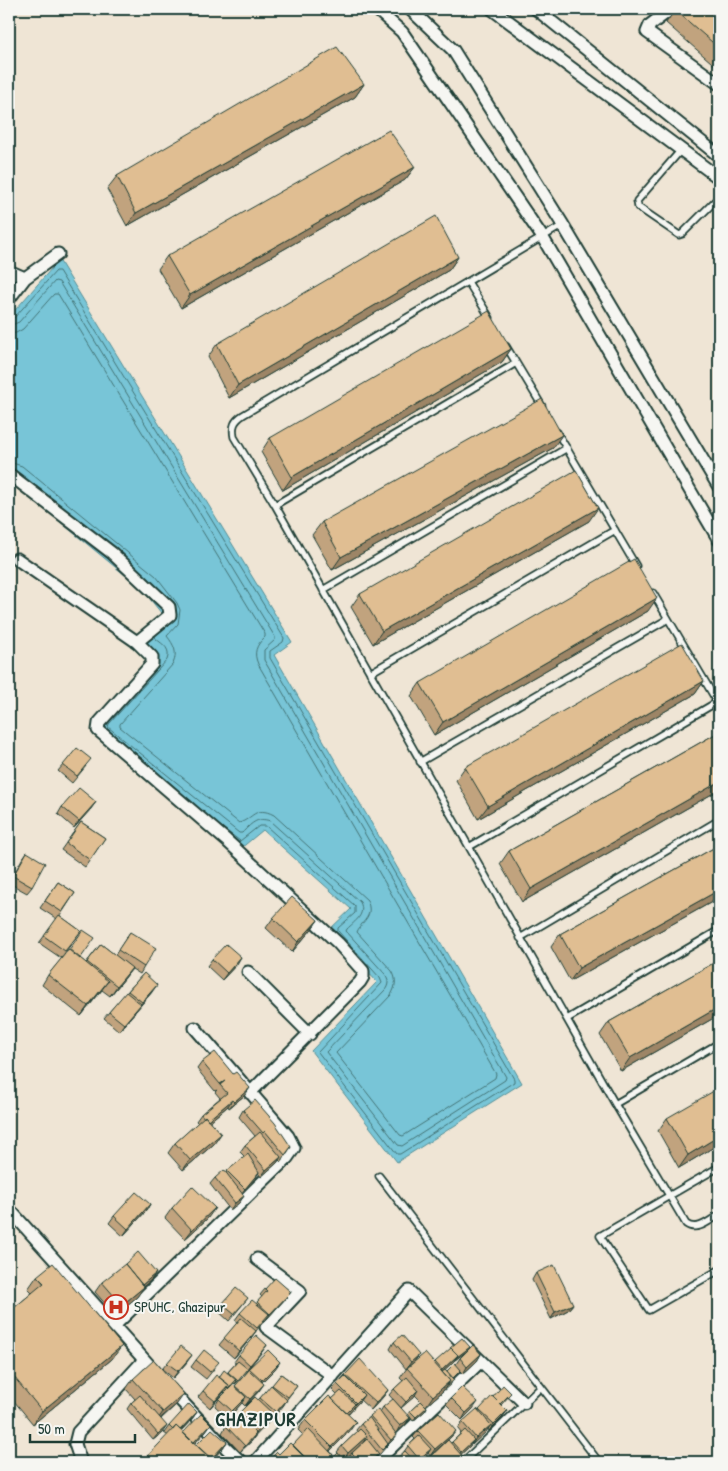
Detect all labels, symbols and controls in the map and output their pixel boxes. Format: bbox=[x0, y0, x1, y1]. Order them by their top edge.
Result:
hospital icon: SPUHC, Ghazipur bbox=[103, 1294, 129, 1320]
place label: SPUHC, Ghazipur bbox=[134, 1296, 226, 1317]
district label: GHAZIPUR bbox=[215, 1405, 297, 1432]
scale bar bbox=[30, 1411, 135, 1443]
text: 50 m bbox=[38, 1418, 65, 1439]

